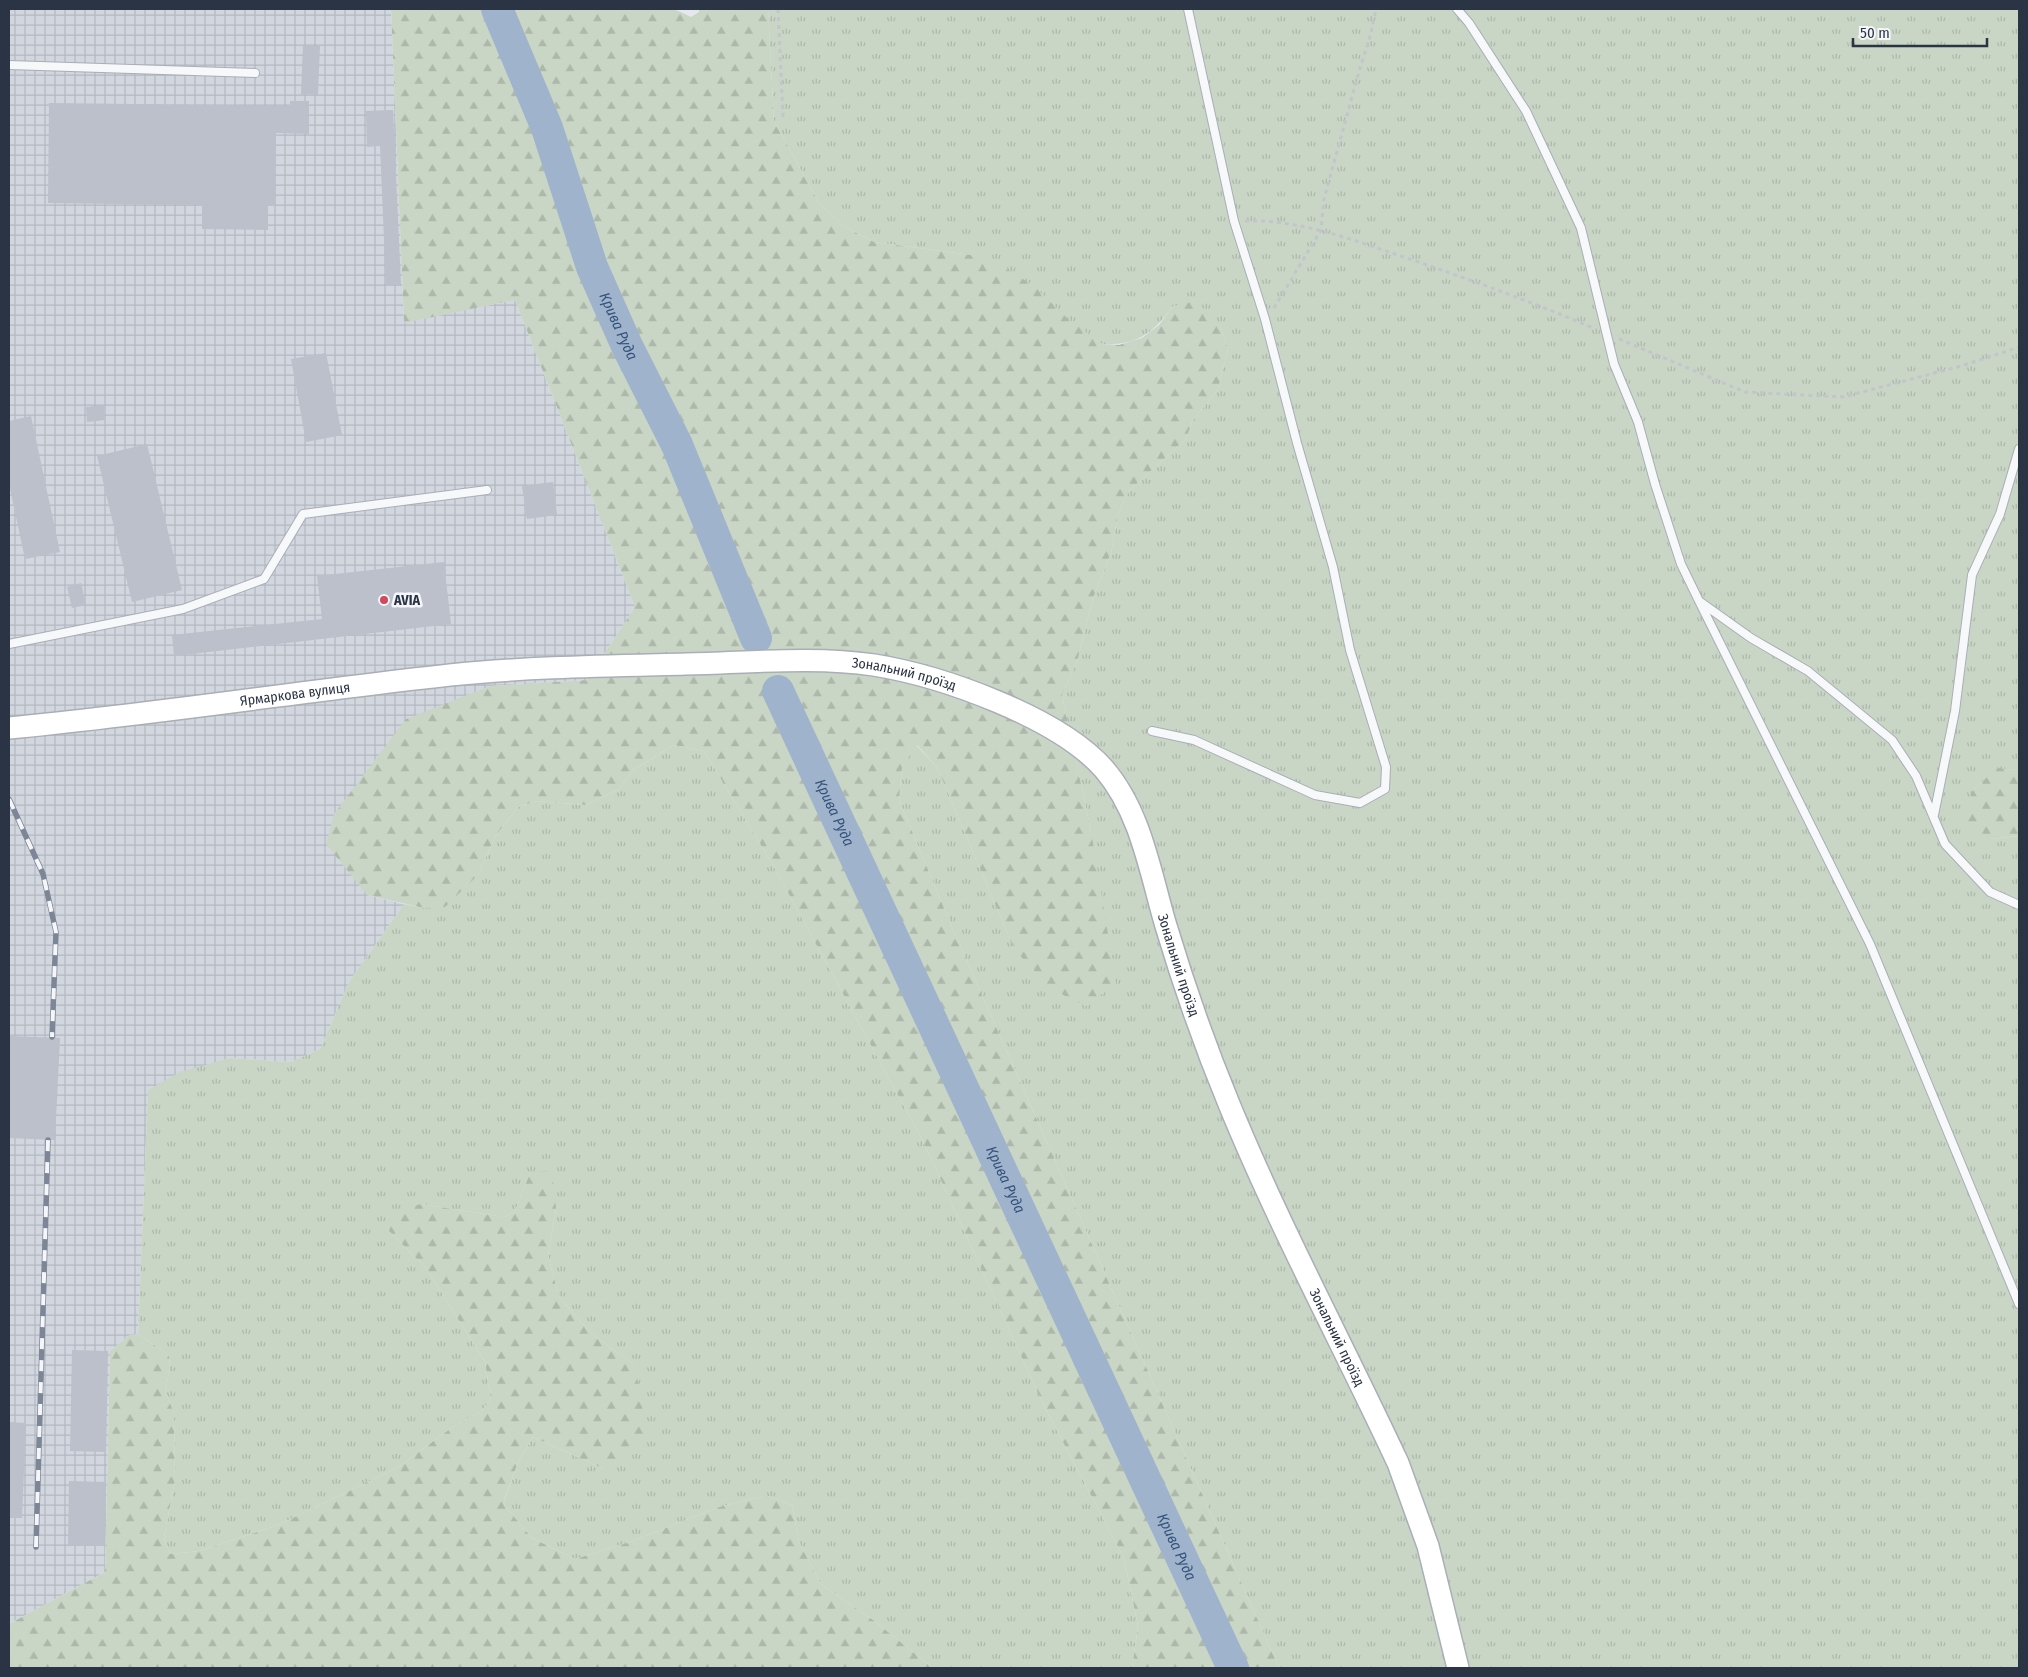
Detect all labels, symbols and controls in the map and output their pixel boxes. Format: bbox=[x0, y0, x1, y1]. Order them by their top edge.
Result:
scale bar bbox=[1853, 15, 1987, 47]
text: 50 m bbox=[1860, 24, 1890, 42]
water label: Крива Руда bbox=[595, 290, 642, 363]
place label: AVIA bbox=[393, 592, 420, 609]
marker: AVIA bbox=[378, 594, 390, 606]
street label: Зональний проїзд bbox=[851, 654, 958, 694]
street label: Ярмаркова вулиця bbox=[239, 678, 351, 709]
water label: Крива Руда bbox=[811, 776, 858, 849]
street label: Зональний проїзд bbox=[1154, 912, 1203, 1019]
water label: Крива Руда bbox=[982, 1143, 1029, 1216]
street label: Зональний проїзд bbox=[1306, 1285, 1368, 1389]
water label: Крива Руда bbox=[1153, 1510, 1200, 1583]

